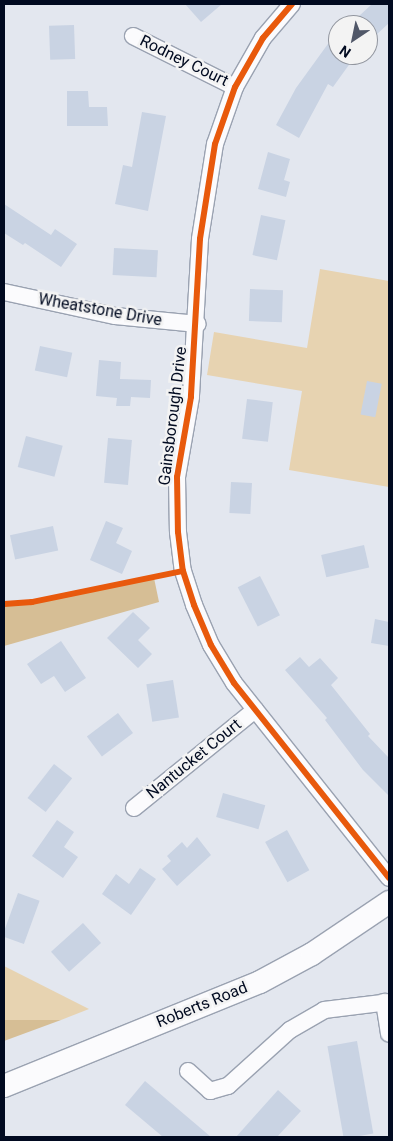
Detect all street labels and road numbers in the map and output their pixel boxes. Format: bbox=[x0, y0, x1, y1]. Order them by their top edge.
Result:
street label: Rodney Court bbox=[137, 31, 231, 91]
street label: Wheatstone Drive bbox=[37, 290, 163, 330]
street label: Gainsborough Drive bbox=[155, 346, 191, 486]
street label: Nantucket Court bbox=[143, 715, 245, 803]
street label: Roberts Road bbox=[154, 978, 250, 1032]

